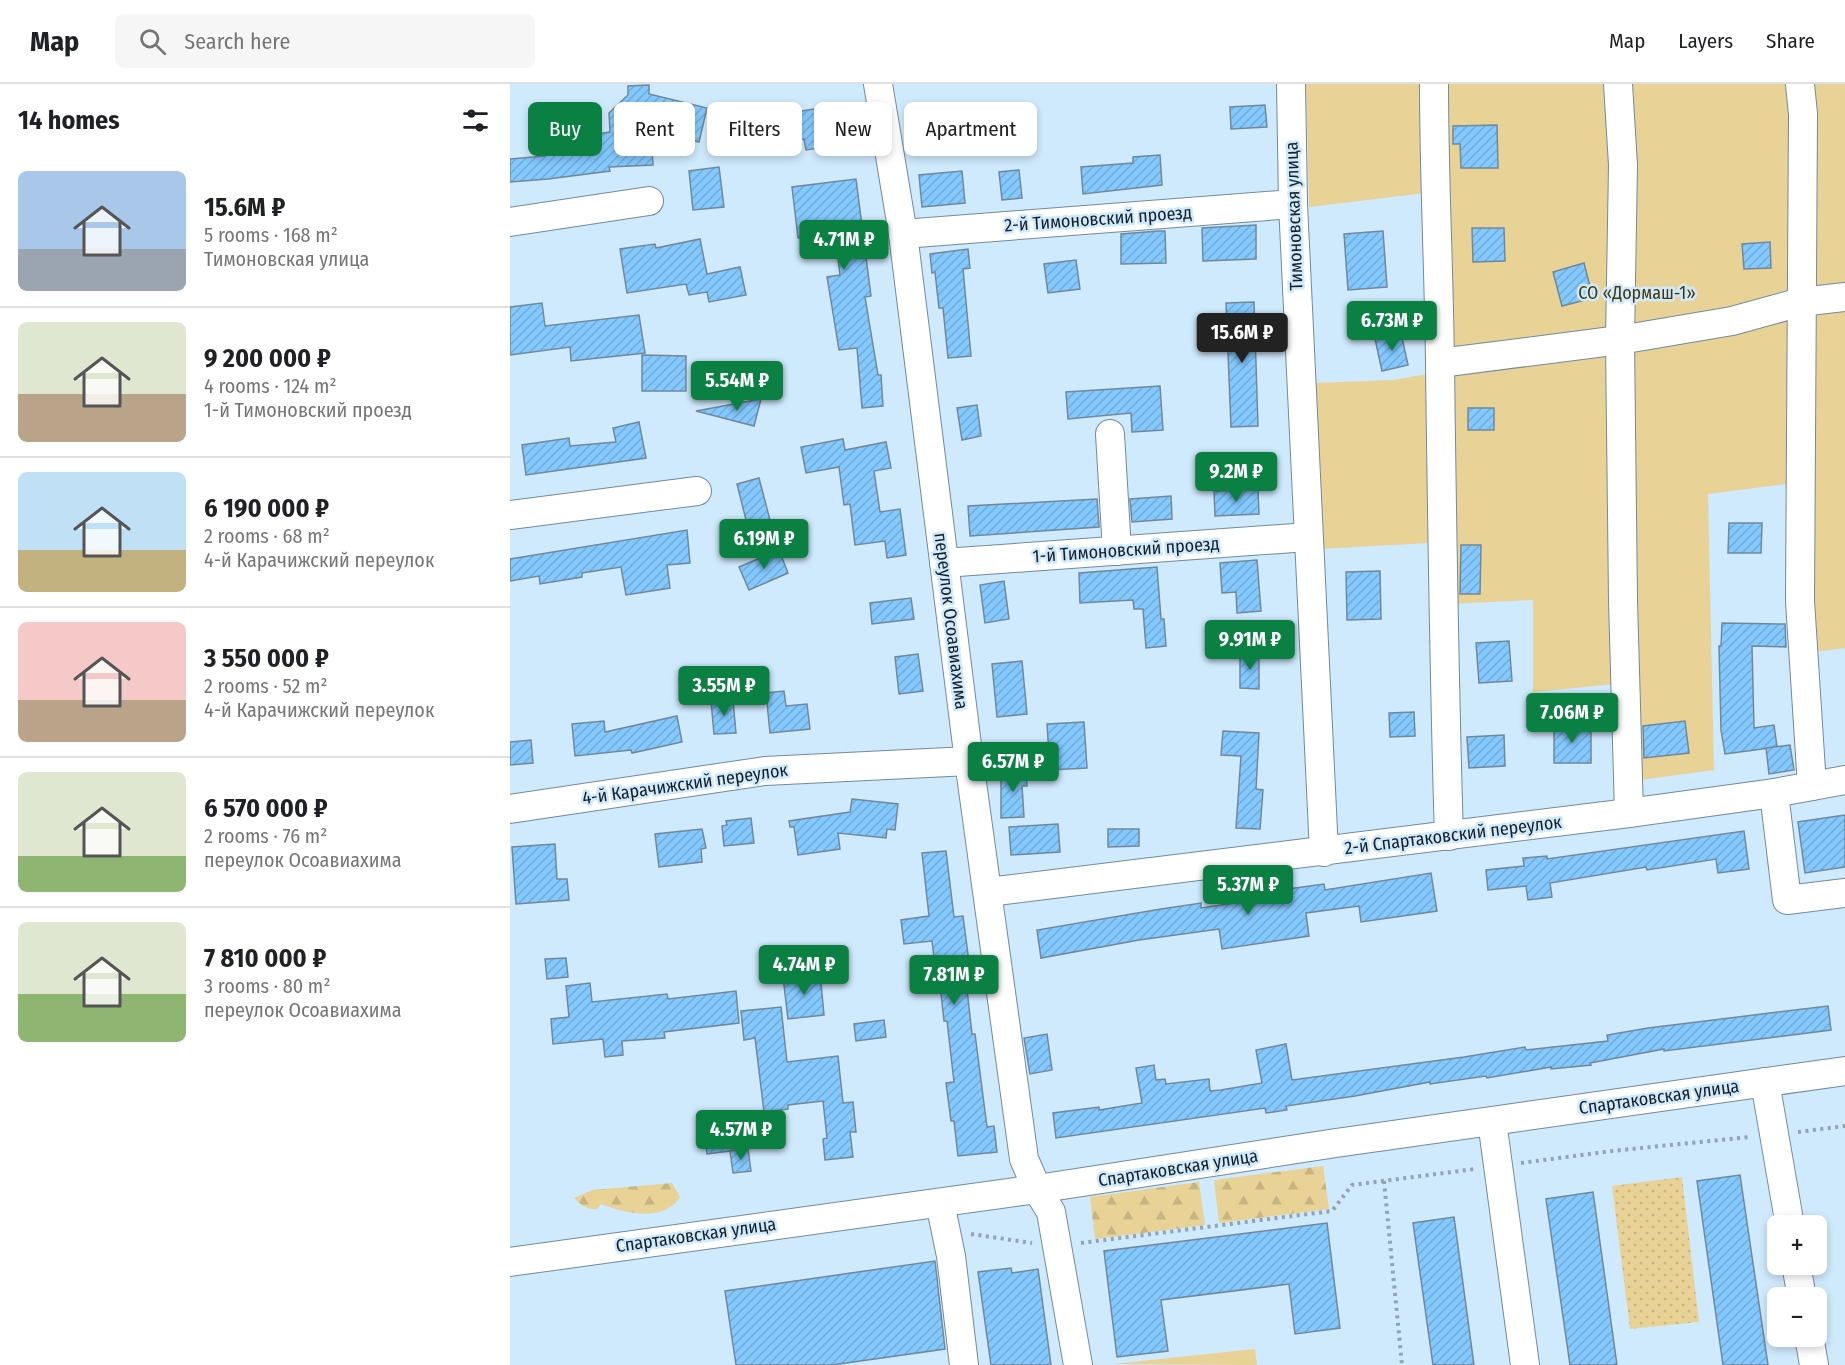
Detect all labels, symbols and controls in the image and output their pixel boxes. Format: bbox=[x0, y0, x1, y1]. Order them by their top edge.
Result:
search box bbox=[115, 14, 535, 68]
text: Map bbox=[30, 25, 79, 58]
icon: search bbox=[136, 25, 169, 58]
text: Search here bbox=[184, 28, 290, 55]
text: Map bbox=[1609, 28, 1645, 54]
text: Layers bbox=[1678, 28, 1733, 54]
text: Share bbox=[1766, 28, 1815, 54]
chip: Buy bbox=[528, 102, 602, 156]
chip: Rent bbox=[614, 102, 695, 156]
chip: Filters bbox=[707, 102, 802, 156]
chip: New bbox=[814, 102, 892, 156]
chip: Apartment bbox=[904, 102, 1037, 156]
icon: filters bbox=[459, 104, 492, 137]
text: 14 homes bbox=[18, 105, 120, 136]
street label: Тимоновская улица bbox=[1280, 141, 1308, 291]
text: 15.6M ₽ bbox=[204, 192, 285, 223]
icon: home bbox=[66, 195, 138, 267]
street label: 2-й Тимоновский проезд bbox=[1003, 201, 1193, 237]
pin: 4.71M ₽ bbox=[789, 220, 899, 271]
text: 5 rooms · 168 m² bbox=[204, 223, 338, 247]
text: 4.71M ₽ bbox=[813, 227, 875, 251]
text: Тимоновская улица bbox=[204, 247, 369, 271]
park label: СО «Дормаш-1» bbox=[1578, 282, 1696, 304]
pin: 6.73M ₽ bbox=[1337, 301, 1447, 352]
text: 6.73M ₽ bbox=[1361, 308, 1423, 332]
pin: 15.6M ₽ bbox=[1187, 313, 1297, 364]
text: 15.6M ₽ bbox=[1211, 320, 1273, 344]
text: 9 200 000 ₽ bbox=[204, 343, 331, 374]
icon: home bbox=[66, 346, 138, 418]
pin: 5.54M ₽ bbox=[682, 361, 792, 412]
text: 5.54M ₽ bbox=[705, 368, 769, 392]
text: 4 rooms · 124 m² bbox=[204, 374, 337, 398]
text: 1-й Тимоновский проезд bbox=[204, 398, 412, 422]
pin: 9.2M ₽ bbox=[1187, 452, 1285, 503]
text: 9.2M ₽ bbox=[1209, 459, 1263, 483]
text: 6 190 000 ₽ bbox=[204, 493, 329, 524]
icon: home bbox=[66, 496, 138, 568]
pin: 6.19M ₽ bbox=[709, 519, 819, 570]
text: 2 rooms · 68 m² bbox=[204, 524, 330, 548]
text: 6.19M ₽ bbox=[733, 526, 795, 550]
street label: переулок Осоавиахима bbox=[929, 531, 973, 711]
street label: 1-й Тимоновский проезд bbox=[1032, 532, 1220, 568]
text: 4-й Карачижский переулок bbox=[204, 548, 434, 572]
pin: 9.91M ₽ bbox=[1195, 620, 1305, 671]
text: 9.91M ₽ bbox=[1219, 627, 1281, 651]
text: 3 550 000 ₽ bbox=[204, 643, 329, 674]
icon: home bbox=[66, 646, 138, 718]
pin: 3.55M ₽ bbox=[669, 666, 779, 717]
text: 3.55M ₽ bbox=[692, 673, 756, 697]
text: 2 rooms · 52 m² bbox=[204, 674, 328, 698]
pin: 7.06M ₽ bbox=[1517, 693, 1627, 744]
text: 4-й Карачижский переулок bbox=[204, 698, 434, 722]
text: 7.06M ₽ bbox=[1540, 700, 1604, 724]
pin: 6.57M ₽ bbox=[958, 742, 1068, 793]
text: 6.57M ₽ bbox=[982, 749, 1044, 773]
street label: 4-й Карачижский переулок bbox=[581, 759, 790, 809]
text: 6 570 000 ₽ bbox=[204, 793, 328, 824]
icon: home bbox=[66, 796, 138, 868]
street label: 2-й Спартаковский переулок bbox=[1343, 811, 1563, 859]
text: 2 rooms · 76 m² bbox=[204, 824, 327, 848]
text: переулок Осоавиахима bbox=[204, 848, 401, 872]
pin: 5.37M ₽ bbox=[1193, 865, 1303, 916]
text: 5.37M ₽ bbox=[1217, 872, 1279, 896]
text: 7 810 000 ₽ bbox=[204, 943, 326, 974]
pin: 4.74M ₽ bbox=[749, 945, 859, 996]
icon: home bbox=[66, 946, 138, 1018]
text: 4.74M ₽ bbox=[773, 952, 835, 976]
pin: 7.81M ₽ bbox=[899, 955, 1009, 1006]
text: 7.81M ₽ bbox=[923, 962, 985, 986]
text: 3 rooms · 80 m² bbox=[204, 974, 330, 998]
text: переулок Осоавиахима bbox=[204, 998, 401, 1022]
street label: Спартаковская улица bbox=[1577, 1075, 1741, 1119]
pin: 4.57M ₽ bbox=[686, 1110, 796, 1161]
text: 4.57M ₽ bbox=[710, 1117, 772, 1141]
street label: Спартаковская улица bbox=[1096, 1144, 1260, 1192]
street label: Спартаковская улица bbox=[614, 1213, 778, 1257]
map controls bbox=[1767, 1215, 1827, 1347]
button: + bbox=[1767, 1215, 1827, 1275]
button: − bbox=[1767, 1287, 1827, 1347]

